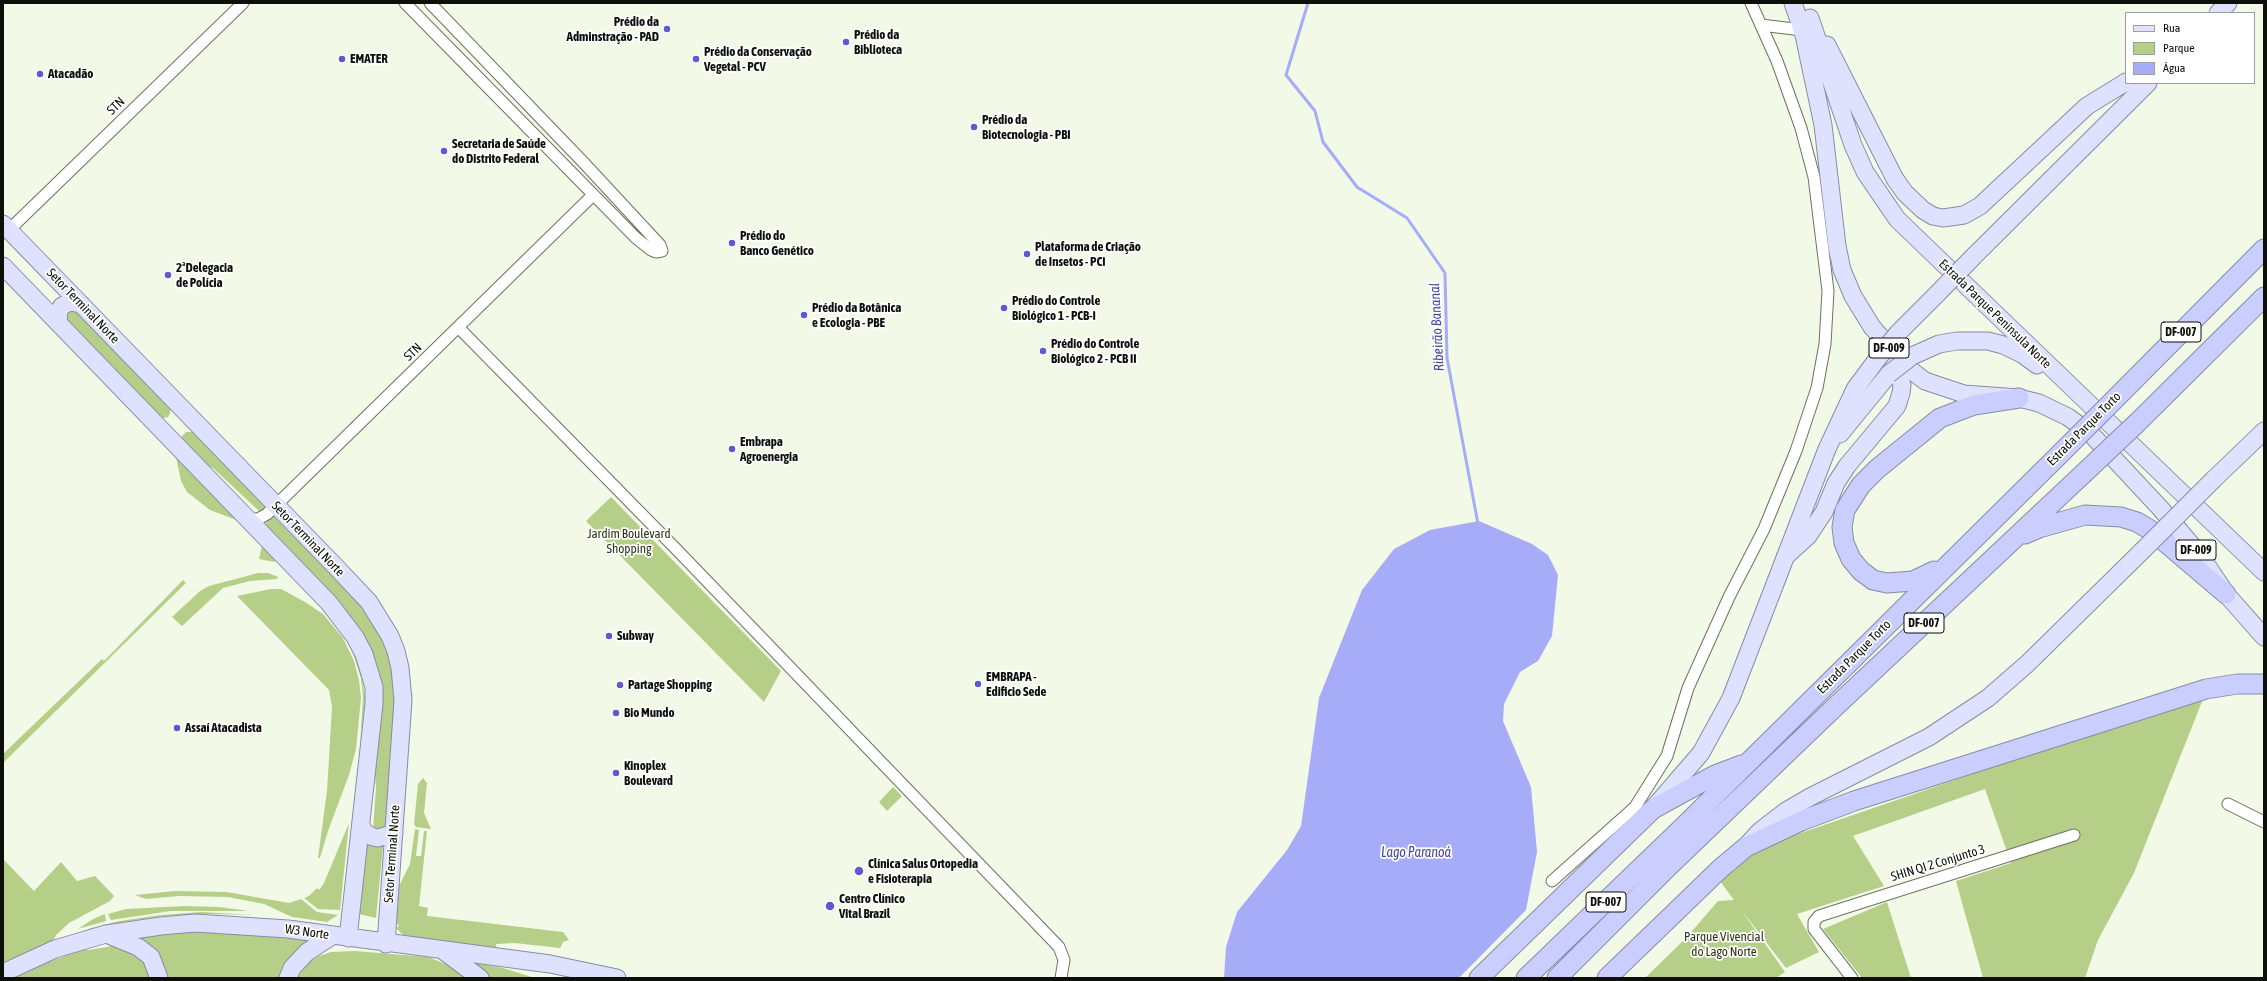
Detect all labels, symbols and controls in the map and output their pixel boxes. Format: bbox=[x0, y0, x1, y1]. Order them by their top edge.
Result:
legend bbox=[2125, 12, 2255, 84]
place label: Prédio da Adminstração - PAD bbox=[567, 14, 659, 45]
text: Rua bbox=[2163, 21, 2180, 35]
marker: Prédio da Adminstração - PAD bbox=[662, 24, 672, 34]
place label: Prédio da Biblioteca bbox=[854, 27, 902, 58]
marker: Prédio da Biblioteca bbox=[841, 37, 851, 47]
text: Parque bbox=[2163, 41, 2195, 55]
place label: Prédio da Conservação Vegetal - PCV bbox=[704, 44, 812, 75]
place label: EMATER bbox=[350, 51, 388, 67]
marker: EMATER bbox=[337, 54, 347, 64]
marker: Prédio da Conservação Vegetal - PCV bbox=[691, 54, 701, 64]
text: Água bbox=[2163, 61, 2185, 75]
place label: Atacadão bbox=[48, 66, 93, 82]
marker: Atacadão bbox=[35, 69, 45, 79]
street label: STN bbox=[104, 94, 128, 118]
place label: Prédio da Biotecnologia - PBI bbox=[982, 112, 1071, 143]
marker: Prédio da Biotecnologia - PBI bbox=[969, 122, 979, 132]
place label: Secretaria de Saúde do Distrito Federal bbox=[452, 136, 546, 167]
marker: Secretaria de Saúde do Distrito Federal bbox=[439, 146, 449, 156]
place label: Prédio do Banco Genético bbox=[740, 228, 814, 259]
marker: Prédio do Banco Genético bbox=[727, 238, 737, 248]
place label: Plataforma de Criação de Insetos - PCI bbox=[1035, 239, 1141, 270]
marker: Plataforma de Criação de Insetos - PCI bbox=[1022, 249, 1032, 259]
street label: Estrada Parque Península Norte bbox=[1935, 256, 2055, 372]
place label: 2ªDelegacia de Polícia bbox=[176, 260, 233, 291]
street label: Setor Terminal Norte bbox=[43, 265, 123, 347]
marker: 2ªDelegacia de Polícia bbox=[163, 270, 173, 280]
water label: Ribeirão Bananal bbox=[1426, 282, 1448, 372]
place label: Prédio do Controle Biológico 1 - PCB-I bbox=[1012, 293, 1100, 324]
place label: Prédio da Botânica e Ecologia - PBE bbox=[812, 300, 901, 331]
marker: Prédio do Controle Biológico 1 - PCB-I bbox=[999, 303, 1009, 313]
marker: Prédio da Botânica e Ecologia - PBE bbox=[799, 310, 809, 320]
road number: DF-007 bbox=[2161, 322, 2201, 342]
place label: Prédio do Controle Biológico 2 - PCB II bbox=[1051, 336, 1139, 367]
road number: DF-009 bbox=[1869, 338, 1909, 358]
street label: STN bbox=[401, 340, 425, 364]
marker: Prédio do Controle Biológico 2 - PCB II bbox=[1038, 346, 1048, 356]
street label: Estrada Parque Torto bbox=[2044, 389, 2124, 469]
place label: Embrapa Agroenergia bbox=[740, 434, 798, 465]
marker: Embrapa Agroenergia bbox=[727, 444, 737, 454]
street label: Setor Terminal Norte bbox=[268, 498, 348, 580]
park label: Jardim Boulevard Shopping bbox=[587, 526, 671, 557]
road number: DF-009 bbox=[2176, 540, 2216, 560]
road number: DF-007 bbox=[1904, 613, 1944, 633]
street label: Estrada Parque Torto bbox=[1814, 617, 1894, 697]
place label: Subway bbox=[617, 628, 654, 644]
marker: Subway bbox=[604, 631, 614, 641]
place label: EMBRAPA - Edificio Sede bbox=[986, 669, 1046, 700]
place label: Partage Shopping bbox=[628, 677, 712, 693]
marker: EMBRAPA - Edificio Sede bbox=[973, 679, 983, 689]
marker: Partage Shopping bbox=[615, 680, 625, 690]
place label: Bio Mundo bbox=[624, 705, 675, 721]
marker: Bio Mundo bbox=[611, 708, 621, 718]
place label: Assaí Atacadista bbox=[185, 720, 262, 736]
marker: Assaí Atacadista bbox=[172, 723, 182, 733]
place label: Kinoplex Boulevard bbox=[624, 758, 673, 789]
marker: Kinoplex Boulevard bbox=[611, 768, 621, 778]
street label: Setor Terminal Norte bbox=[381, 804, 403, 904]
street label: SHIN QI 2 Conjunto 3 bbox=[1889, 841, 1987, 885]
water label: Lago Paranoá bbox=[1381, 845, 1451, 861]
place label: Clínica Salus Ortopedia e Fisioterapia bbox=[868, 856, 978, 887]
marker: Clínica Salus Ortopedia e Fisioterapia bbox=[853, 865, 865, 877]
place label: Centro Clínico Vital Brazil bbox=[839, 891, 905, 922]
road number: DF-007 bbox=[1586, 892, 1626, 912]
marker: Centro Clínico Vital Brazil bbox=[824, 900, 836, 912]
street label: W3 Norte bbox=[284, 921, 330, 943]
park label: Parque Vivencial do Lago Norte bbox=[1684, 929, 1764, 960]

